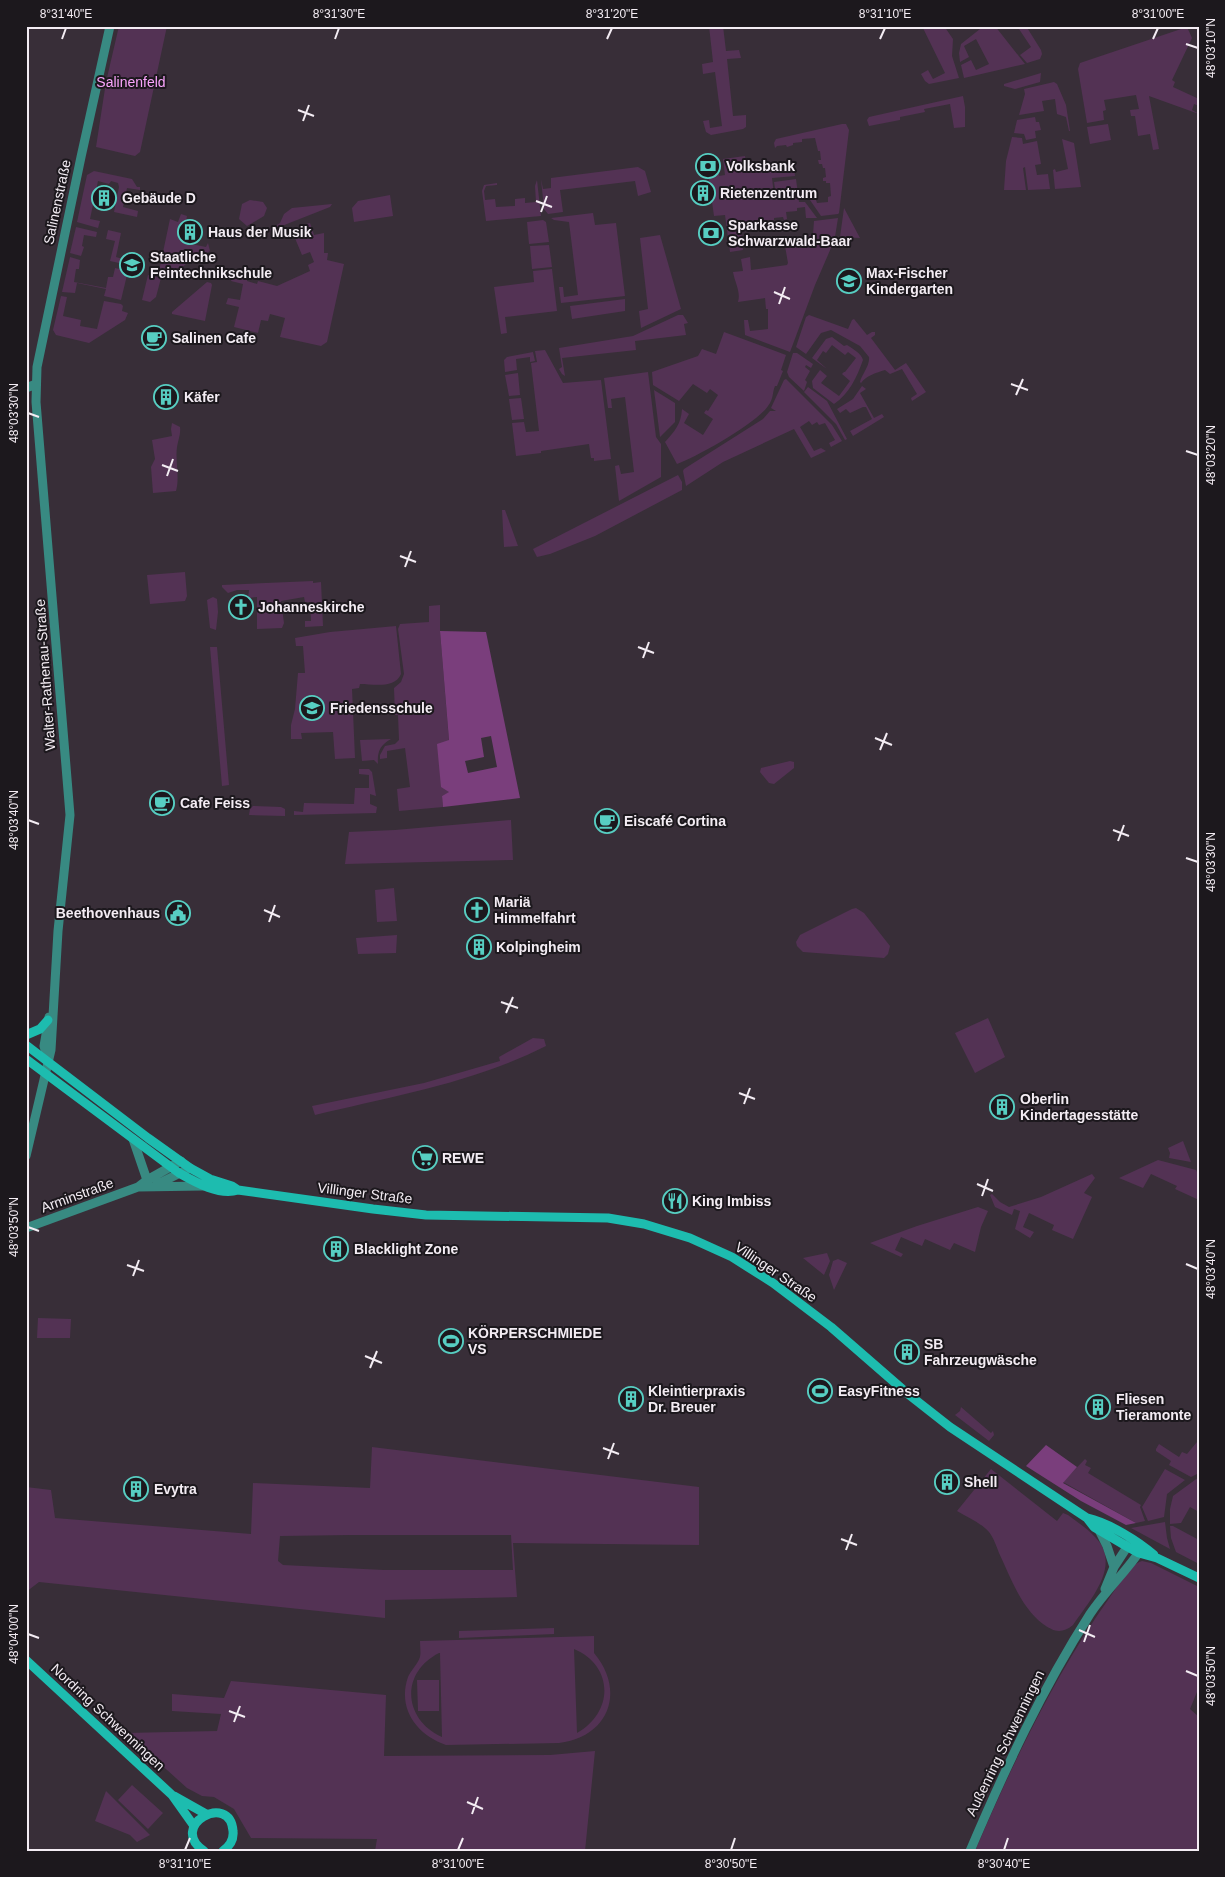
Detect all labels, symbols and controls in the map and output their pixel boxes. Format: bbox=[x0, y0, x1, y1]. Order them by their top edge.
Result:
text: 8°31'40"E bbox=[40, 7, 92, 21]
text: 8°31'30"E bbox=[313, 7, 365, 21]
text: 8°31'20"E bbox=[586, 7, 638, 21]
text: 8°31'10"E bbox=[859, 7, 911, 21]
text: 8°31'00"E bbox=[1132, 7, 1184, 21]
text: 48°03'10"N bbox=[1204, 18, 1218, 78]
park label: Salinenfeld bbox=[96, 74, 166, 90]
bank icon: Volksbank bbox=[695, 153, 721, 179]
street label: Salinenstraße bbox=[40, 158, 74, 246]
place label: Volksbank bbox=[726, 158, 795, 174]
building icon: Rietenzentrum bbox=[690, 180, 716, 206]
building icon: Gebäude D bbox=[91, 185, 117, 211]
place label: Rietenzentrum bbox=[720, 185, 817, 201]
place label: Gebäude D bbox=[122, 190, 196, 206]
place label: Sparkasse Schwarzwald-Baar bbox=[728, 217, 852, 249]
building icon: Haus der Musik bbox=[177, 219, 203, 245]
bank icon: Sparkasse Schwarzwald-Baar bbox=[698, 220, 724, 246]
place label: Haus der Musik bbox=[208, 224, 312, 240]
place label: Staatliche Feintechnikschule bbox=[150, 249, 272, 281]
school or university icon: Staatliche Feintechnikschule bbox=[119, 252, 145, 278]
place label: Max-Fischer Kindergarten bbox=[866, 265, 953, 297]
school or university icon: Max-Fischer Kindergarten bbox=[836, 268, 862, 294]
cafe icon: Salinen Cafe bbox=[141, 325, 167, 351]
place label: Salinen Cafe bbox=[172, 330, 256, 346]
text: 48°03'30"N bbox=[7, 383, 21, 443]
building icon: Käfer bbox=[153, 384, 179, 410]
place label: Käfer bbox=[184, 389, 220, 405]
text: 48°03'20"N bbox=[1204, 425, 1218, 485]
church icon: Johanneskirche bbox=[228, 594, 254, 620]
street label: Walter-Rathenau-Straße bbox=[32, 598, 58, 751]
place label: Johanneskirche bbox=[258, 599, 365, 615]
school or university icon: Friedensschule bbox=[299, 695, 325, 721]
place label: Friedensschule bbox=[330, 700, 433, 716]
text: 48°03'40"N bbox=[7, 790, 21, 850]
cafe icon: Cafe Feiss bbox=[149, 790, 175, 816]
place label: Cafe Feiss bbox=[180, 795, 250, 811]
cafe icon: Eiscafé Cortina bbox=[594, 808, 620, 834]
place label: Eiscafé Cortina bbox=[624, 813, 726, 829]
text: 48°03'30"N bbox=[1204, 832, 1218, 892]
place label: Mariä Himmelfahrt bbox=[494, 894, 576, 926]
church icon: Mariä Himmelfahrt bbox=[464, 897, 490, 923]
public building icon: Beethovenhaus bbox=[165, 900, 191, 926]
place label: Beethovenhaus bbox=[56, 905, 160, 921]
building icon: Kolpingheim bbox=[466, 934, 492, 960]
place label: Kolpingheim bbox=[496, 939, 581, 955]
place label: Oberlin Kindertagesstätte bbox=[1020, 1091, 1138, 1123]
building icon: Oberlin Kindertagesstätte bbox=[989, 1094, 1015, 1120]
supermarket icon: REWE bbox=[412, 1145, 438, 1171]
place label: REWE bbox=[442, 1150, 484, 1166]
street label: Arminstraße bbox=[38, 1174, 116, 1216]
street label: Villinger Straße bbox=[317, 1179, 414, 1207]
restaurant icon: King Imbiss bbox=[662, 1188, 688, 1214]
place label: King Imbiss bbox=[692, 1193, 772, 1209]
text: 48°03'50"N bbox=[7, 1197, 21, 1257]
building icon: Blacklight Zone bbox=[323, 1236, 349, 1262]
street label: Villinger Straße bbox=[732, 1239, 820, 1305]
text: 48°03'40"N bbox=[1204, 1239, 1218, 1299]
place label: Blacklight Zone bbox=[354, 1241, 458, 1257]
place label: KÖRPERSCHMIEDE VS bbox=[468, 1325, 602, 1357]
sports icon: KÖRPERSCHMIEDE VS bbox=[438, 1328, 464, 1354]
place label: SB Fahrzeugwäsche bbox=[924, 1336, 1037, 1368]
building icon: SB Fahrzeugwäsche bbox=[894, 1339, 920, 1365]
sports icon: EasyFitness bbox=[807, 1378, 833, 1404]
place label: Kleintierpraxis Dr. Breuer bbox=[648, 1383, 745, 1415]
place label: EasyFitness bbox=[838, 1383, 920, 1399]
building icon: Kleintierpraxis Dr. Breuer bbox=[618, 1386, 644, 1412]
place label: Fliesen Tieramonte bbox=[1116, 1391, 1191, 1423]
building icon: Fliesen Tieramonte bbox=[1085, 1394, 1111, 1420]
building icon: Shell bbox=[934, 1469, 960, 1495]
place label: Shell bbox=[964, 1474, 997, 1490]
building icon: Evytra bbox=[123, 1476, 149, 1502]
place label: Evytra bbox=[154, 1481, 197, 1497]
text: 48°04'00"N bbox=[7, 1604, 21, 1664]
text: 48°03'50"N bbox=[1204, 1646, 1218, 1706]
street label: Nordring Schwenningen bbox=[48, 1660, 168, 1774]
street label: Außenring Schwenningen bbox=[963, 1667, 1047, 1819]
text: 8°31'10"E bbox=[159, 1857, 211, 1871]
text: 8°31'00"E bbox=[432, 1857, 484, 1871]
text: 8°30'50"E bbox=[705, 1857, 757, 1871]
text: 8°30'40"E bbox=[978, 1857, 1030, 1871]

